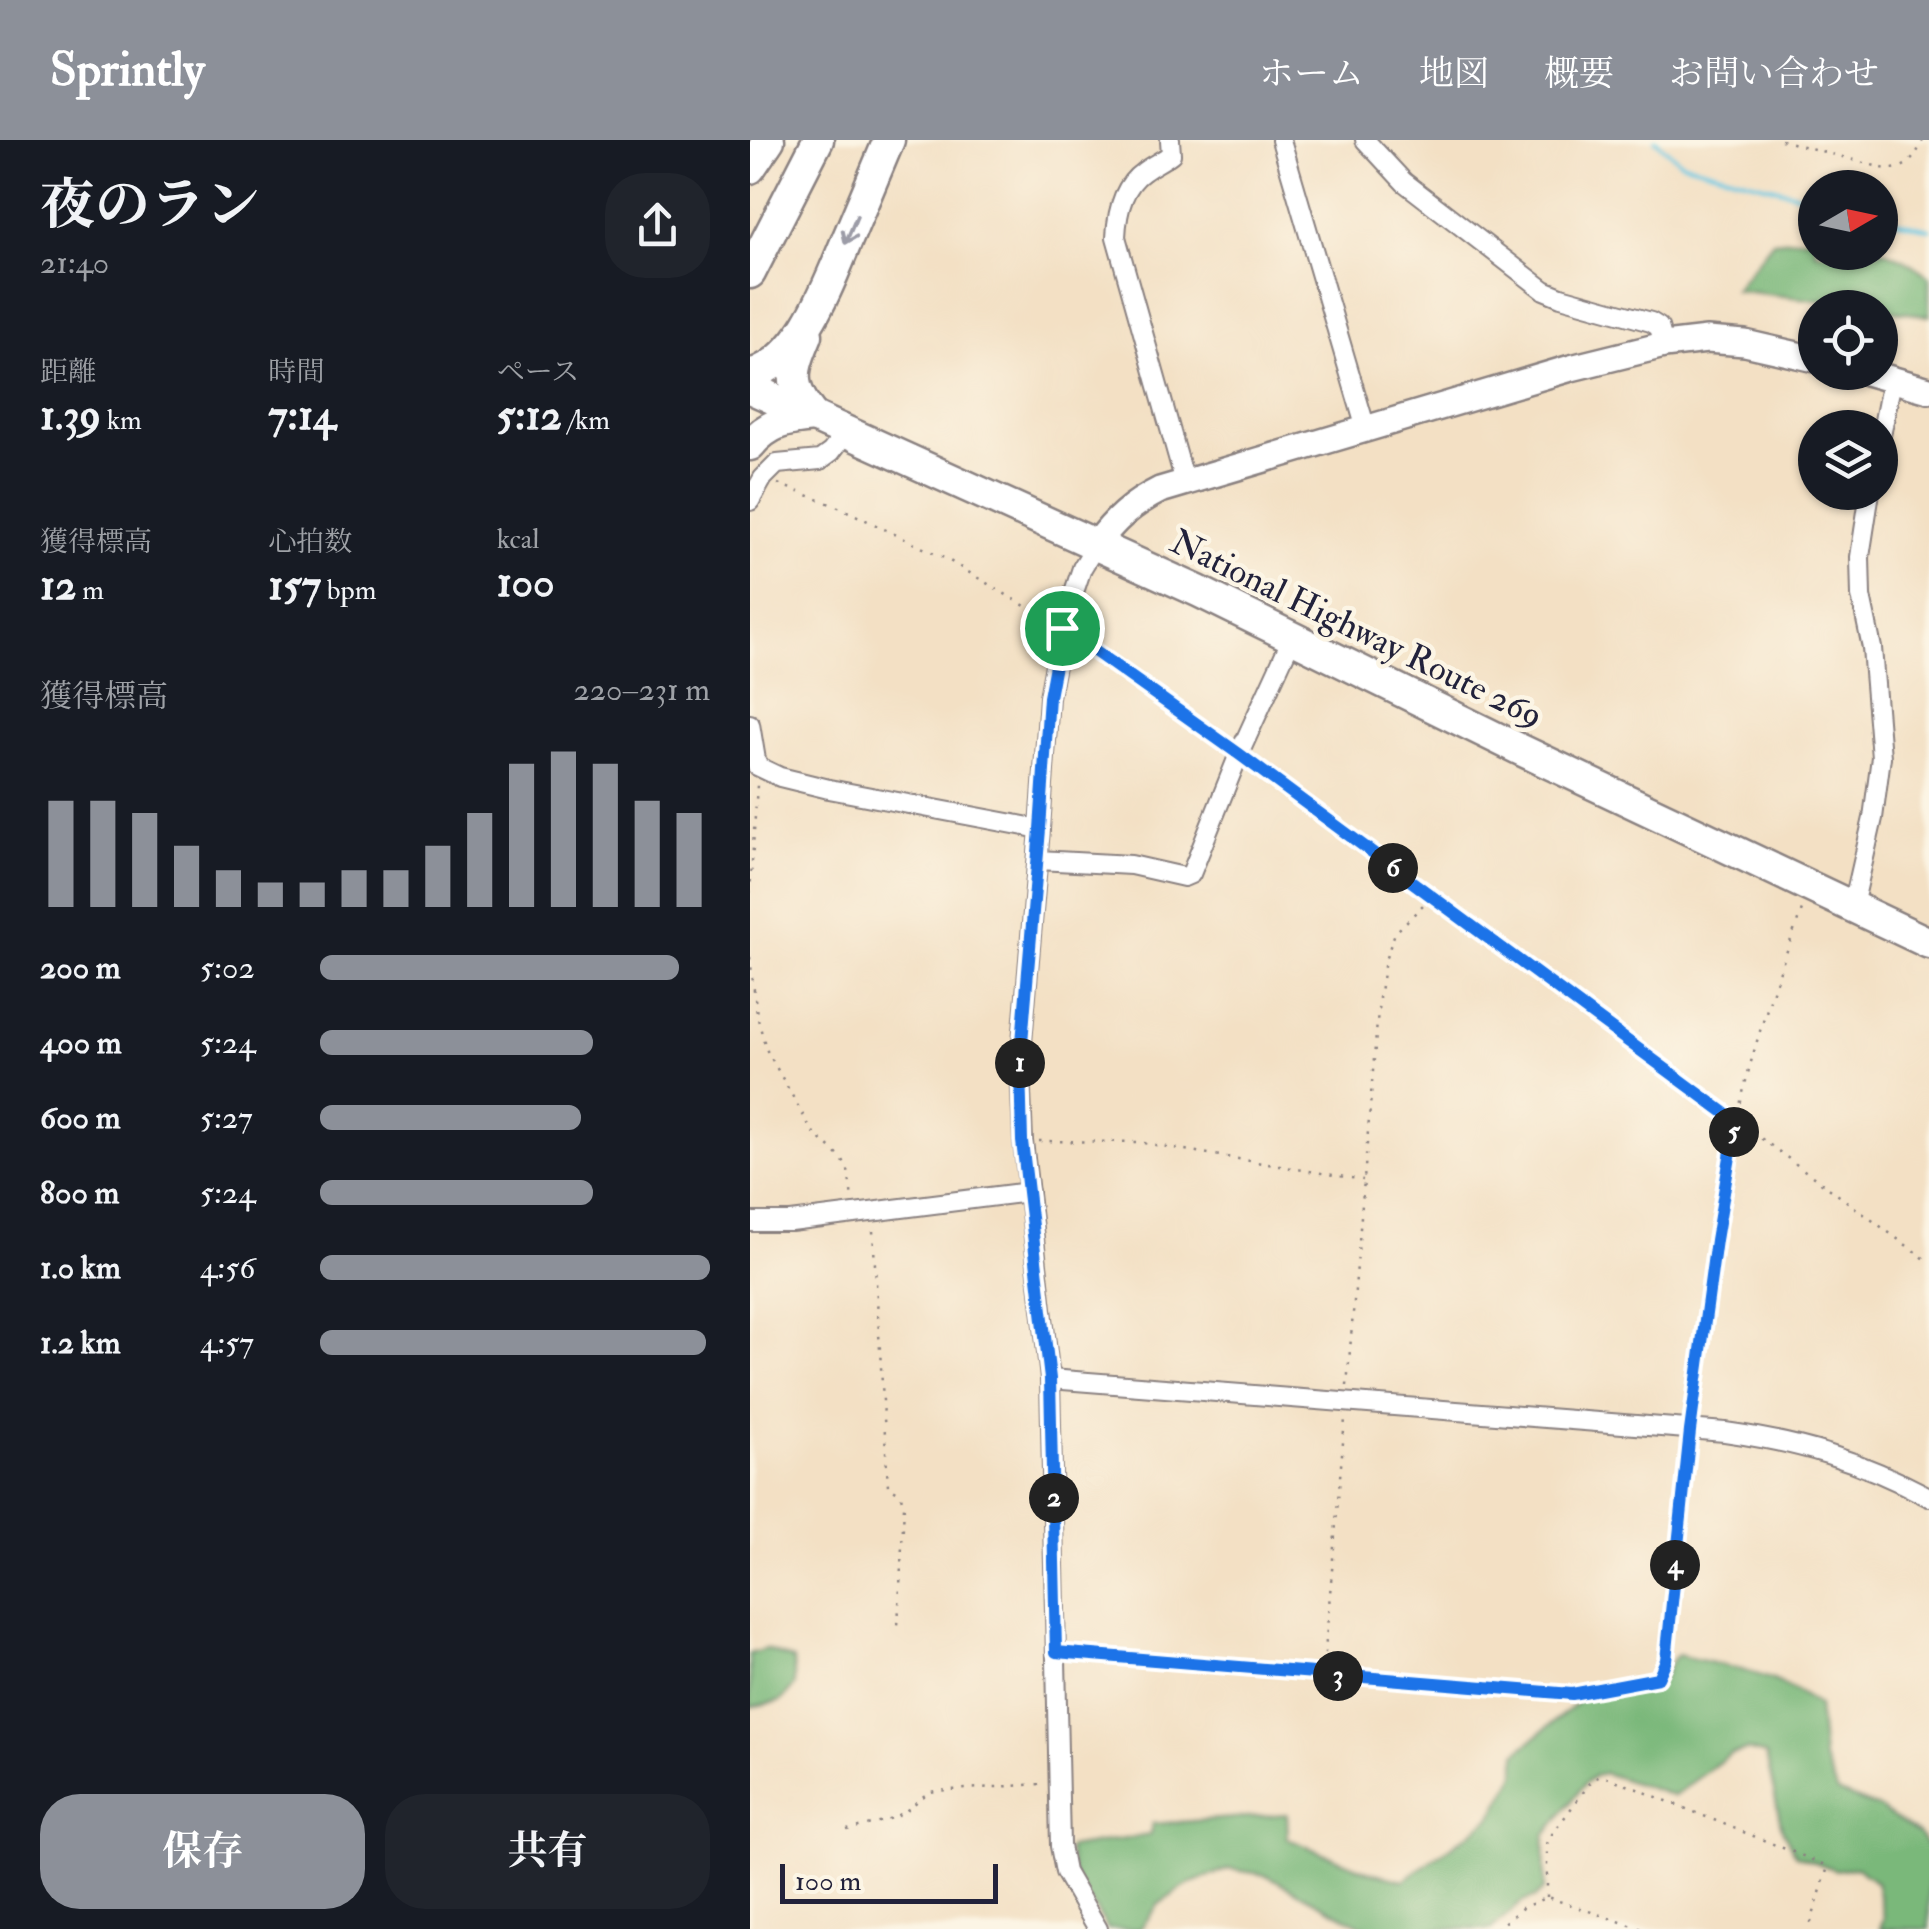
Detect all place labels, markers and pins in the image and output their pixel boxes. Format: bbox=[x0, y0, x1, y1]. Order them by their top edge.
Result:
pin bbox=[1020, 586, 1105, 671]
pin: 6 bbox=[1368, 843, 1418, 893]
pin: 1 bbox=[995, 1038, 1045, 1088]
pin: 5 bbox=[1709, 1107, 1759, 1157]
pin: 2 bbox=[1029, 1473, 1079, 1523]
pin: 4 bbox=[1650, 1540, 1700, 1590]
pin: 3 bbox=[1313, 1651, 1363, 1701]

